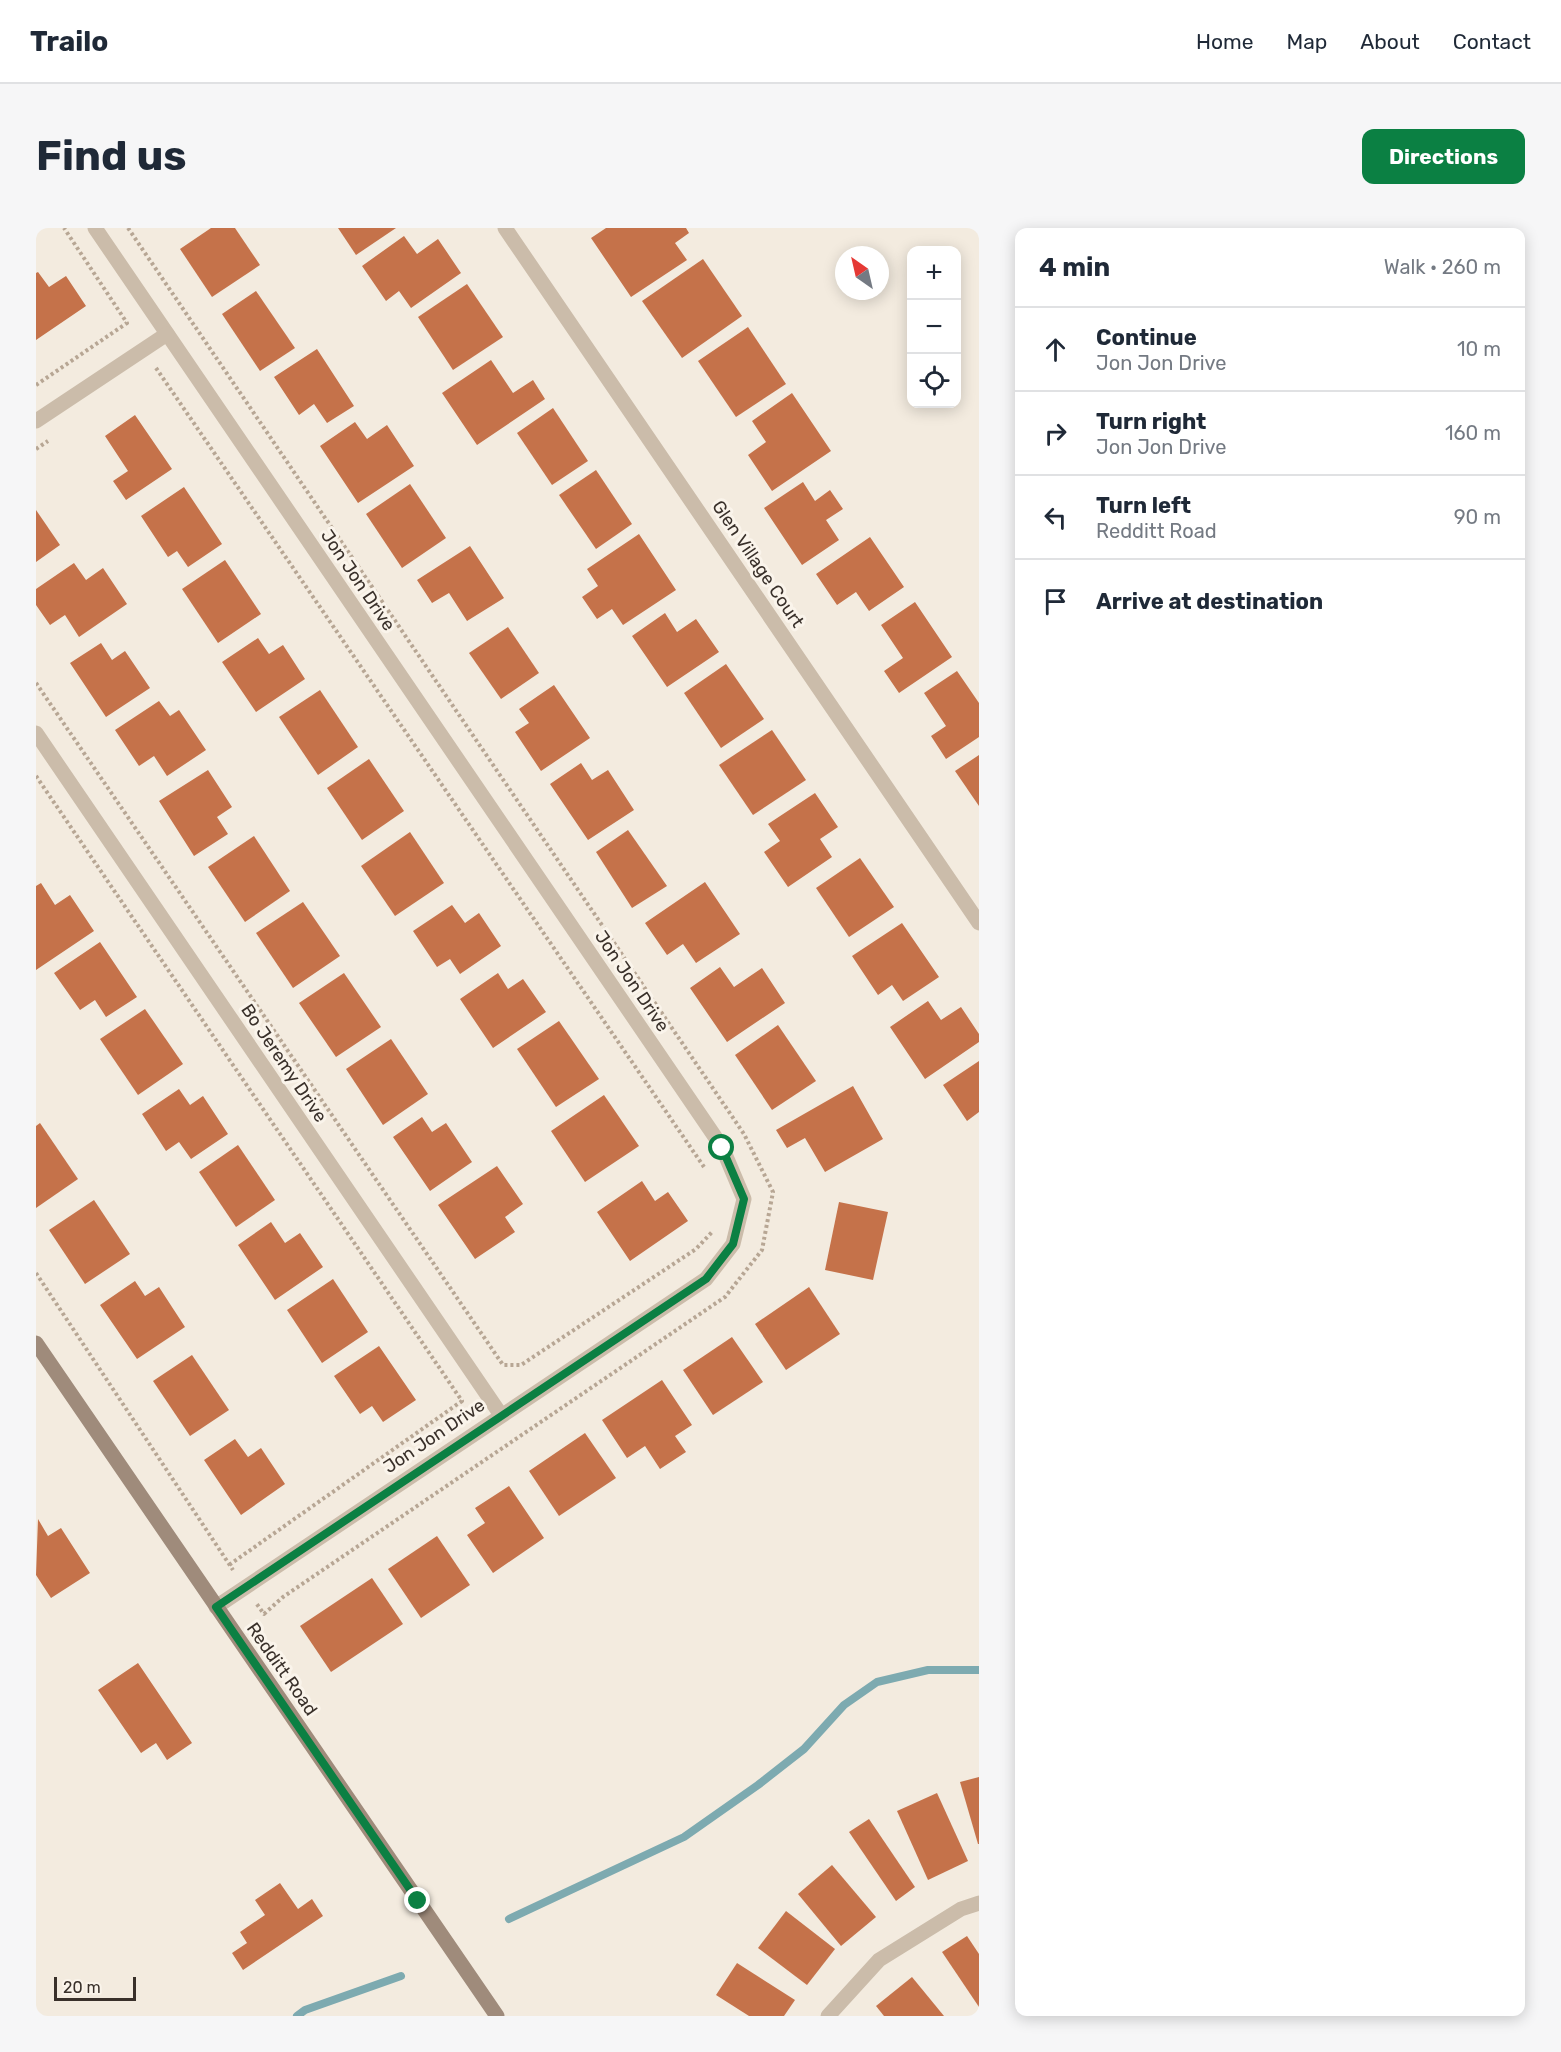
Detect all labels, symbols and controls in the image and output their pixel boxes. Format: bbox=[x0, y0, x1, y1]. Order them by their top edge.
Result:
text: Trailo bbox=[30, 25, 108, 58]
text: Home bbox=[1196, 29, 1253, 54]
text: Map bbox=[1286, 29, 1327, 54]
text: About bbox=[1360, 29, 1420, 54]
text: Contact bbox=[1453, 29, 1531, 54]
button: Directions bbox=[1362, 129, 1525, 184]
text: Find us bbox=[36, 131, 187, 181]
north arrow bbox=[835, 246, 889, 300]
map controls bbox=[907, 246, 961, 408]
button: + bbox=[907, 246, 961, 300]
text: 4 min bbox=[1039, 252, 1110, 283]
text: Walk · 260 m bbox=[1384, 255, 1501, 279]
button: − bbox=[907, 300, 961, 354]
text: Continue bbox=[1096, 324, 1197, 351]
icon: ahead bbox=[1039, 333, 1072, 366]
text: 10 m bbox=[1457, 337, 1501, 361]
text: Jon Jon Drive bbox=[1096, 351, 1227, 375]
button: locate bbox=[907, 354, 961, 408]
text: Turn right bbox=[1096, 408, 1206, 435]
icon: right bbox=[1039, 417, 1072, 450]
text: 160 m bbox=[1445, 421, 1501, 445]
text: Jon Jon Drive bbox=[1096, 435, 1227, 459]
text: Turn left bbox=[1096, 492, 1191, 519]
street label: Glen Village Court bbox=[707, 496, 809, 632]
icon: left bbox=[1039, 501, 1072, 534]
text: 90 m bbox=[1454, 505, 1501, 529]
text: Redditt Road bbox=[1096, 519, 1217, 543]
street label: Jon Jon Drive bbox=[316, 525, 400, 635]
icon: arrive bbox=[1039, 585, 1072, 618]
text: Arrive at destination bbox=[1096, 588, 1323, 615]
street label: Jon Jon Drive bbox=[590, 926, 674, 1036]
street label: Bo Jeremy Drive bbox=[236, 1000, 332, 1126]
route start bbox=[708, 1134, 734, 1160]
street label: Jon Jon Drive bbox=[379, 1394, 489, 1478]
street label: Redditt Road bbox=[242, 1618, 322, 1720]
route end bbox=[404, 1887, 430, 1913]
scale bar bbox=[54, 1974, 136, 2002]
text: 20 m bbox=[63, 1978, 101, 1997]

